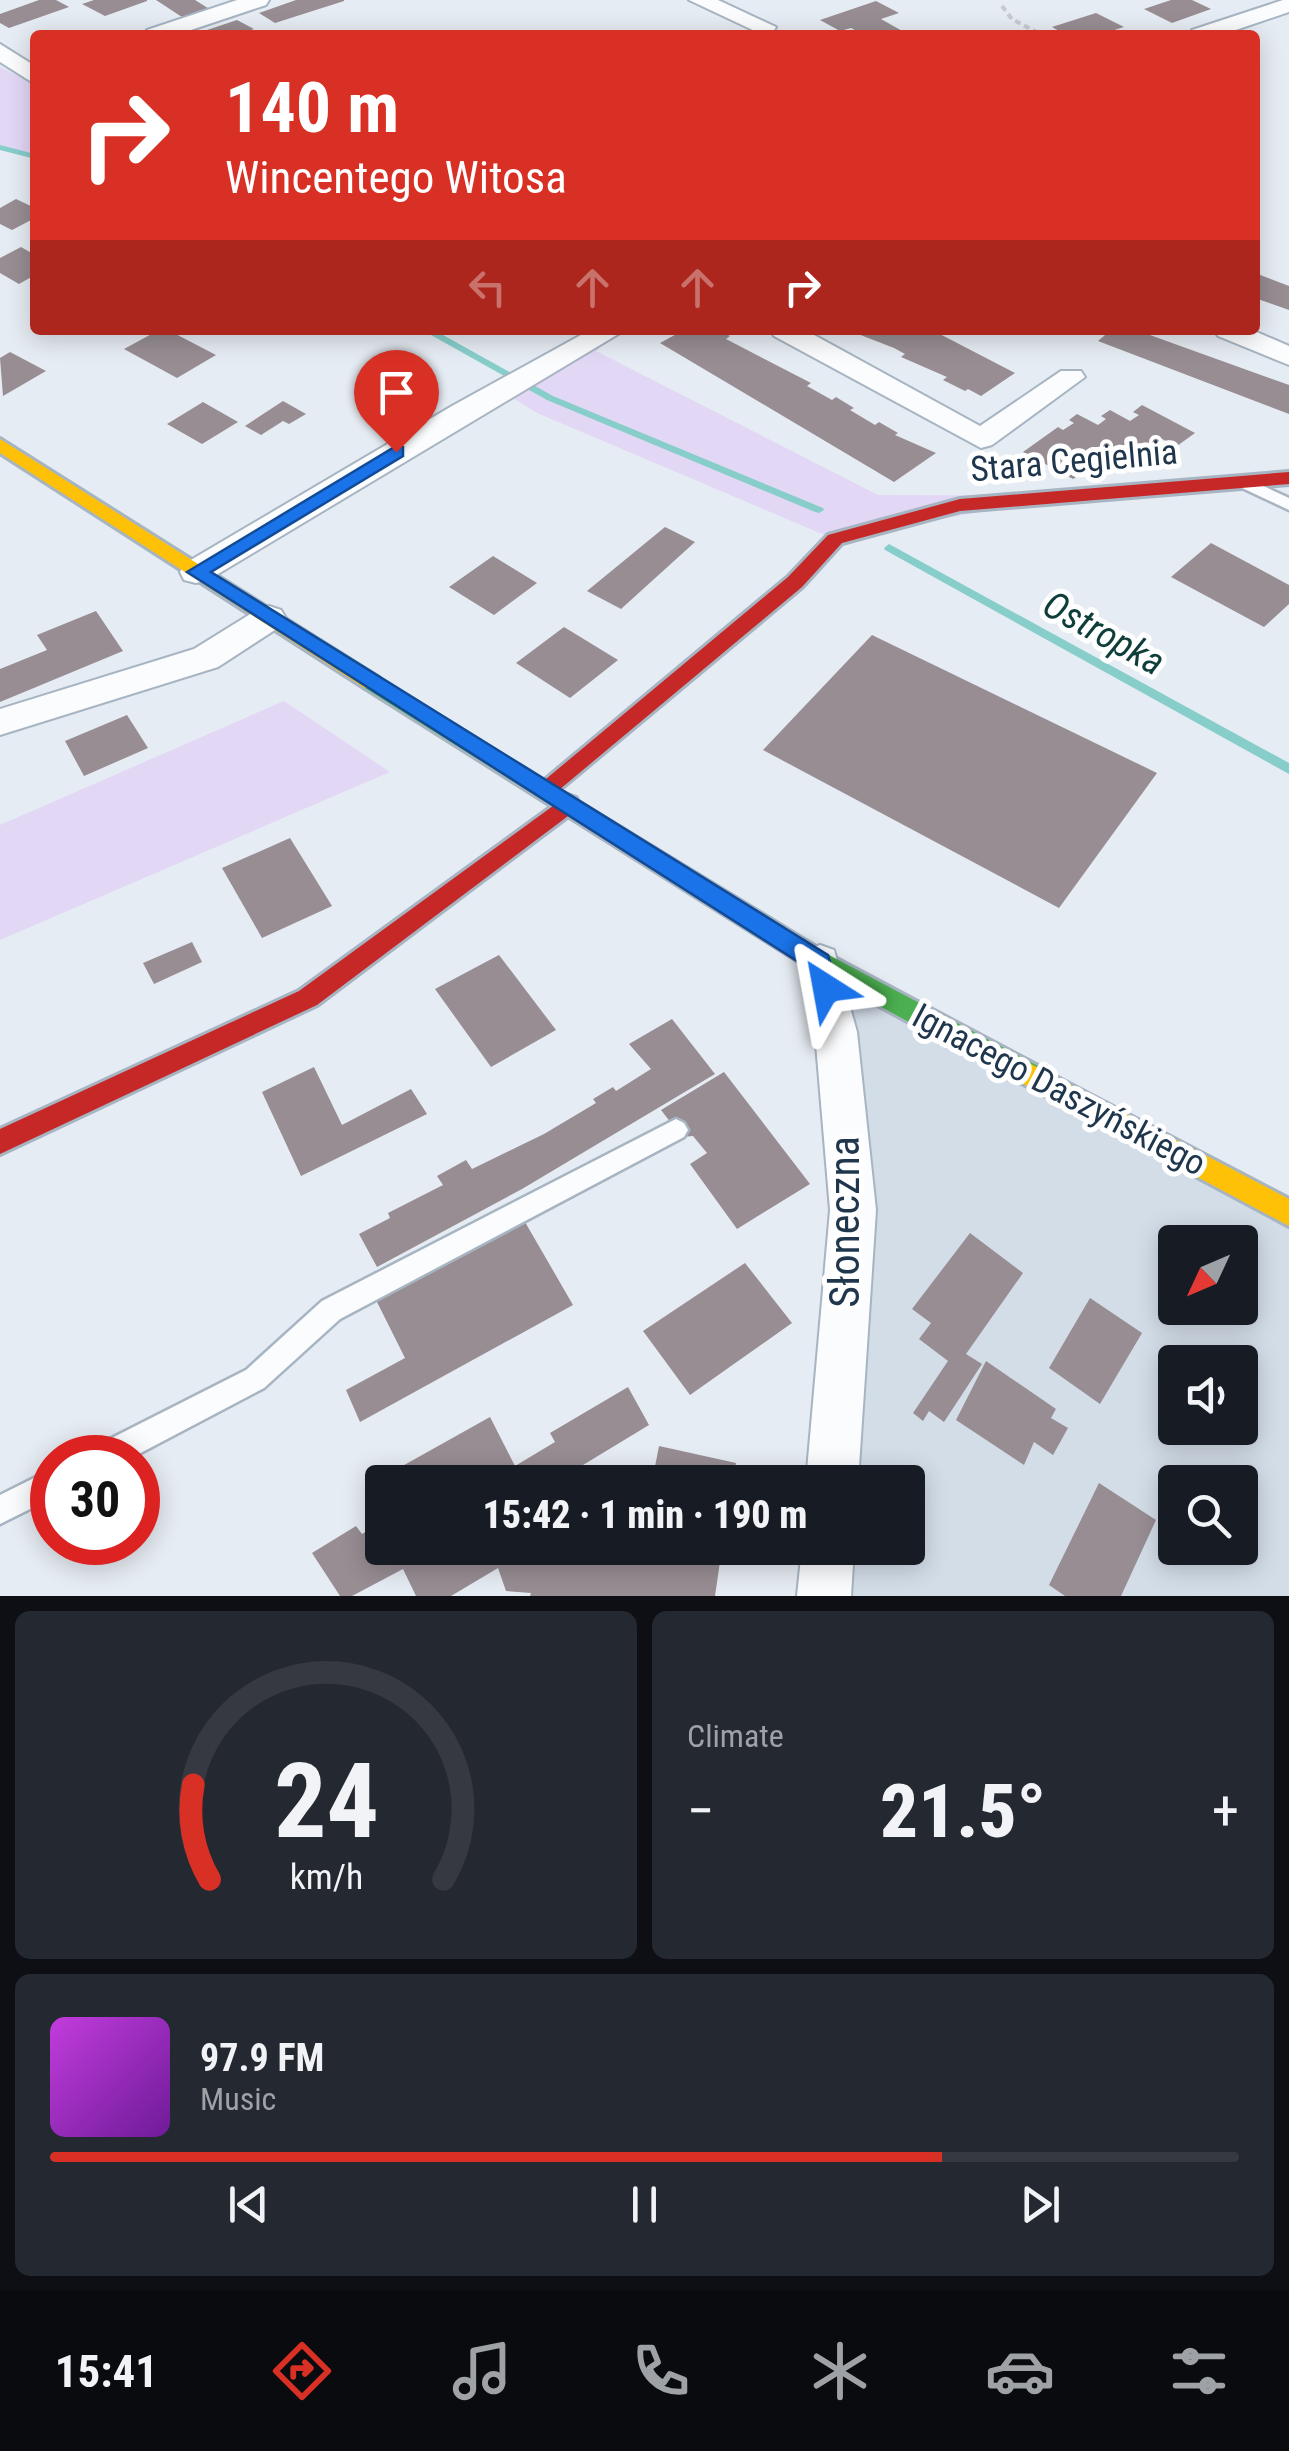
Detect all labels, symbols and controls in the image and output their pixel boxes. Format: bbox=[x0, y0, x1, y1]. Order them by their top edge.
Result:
text: 140 m bbox=[225, 67, 399, 149]
icon: right bbox=[60, 70, 190, 200]
text: Wincentego Witosa bbox=[225, 151, 567, 204]
icon: left bbox=[460, 260, 515, 315]
icon: ahead bbox=[565, 260, 620, 315]
icon: ahead bbox=[670, 260, 725, 315]
icon: right bbox=[775, 260, 830, 315]
pin bbox=[354, 350, 439, 453]
icon: arrive bbox=[369, 365, 424, 420]
street label: Stara Cegielnia bbox=[969, 432, 1179, 490]
water label: Ostropka bbox=[1036, 582, 1172, 684]
position arrow bbox=[774, 936, 878, 1040]
street label: Ignacego Daszyńskiego bbox=[906, 995, 1212, 1185]
street label: Słoneczna bbox=[820, 1136, 869, 1308]
north arrow bbox=[1158, 1225, 1258, 1325]
map controls bbox=[1158, 1225, 1258, 1565]
button: sound bbox=[1158, 1345, 1258, 1445]
speed limit sign: 30 bbox=[30, 1435, 160, 1565]
button: search bbox=[1158, 1465, 1258, 1565]
text: 15:42 · 1 min · 190 m bbox=[483, 1493, 807, 1537]
text: Climate bbox=[687, 1717, 784, 1755]
text: 24 bbox=[273, 1741, 379, 1862]
text: 21.5° bbox=[880, 1767, 1046, 1855]
text: − bbox=[687, 1779, 715, 1843]
text: + bbox=[1212, 1779, 1239, 1843]
text: km/h bbox=[289, 1856, 363, 1898]
text: 97.9 FM bbox=[200, 2036, 324, 2080]
text: Music bbox=[200, 2080, 276, 2118]
icon: previous bbox=[221, 2177, 276, 2232]
icon: pause bbox=[617, 2177, 672, 2232]
icon: next bbox=[1013, 2177, 1068, 2232]
icon: directions bbox=[267, 2336, 337, 2406]
icon: music bbox=[447, 2336, 517, 2406]
icon: phone bbox=[626, 2336, 696, 2406]
icon: climate bbox=[805, 2336, 875, 2406]
icon: car bbox=[985, 2336, 1055, 2406]
icon: filters bbox=[1164, 2336, 1234, 2406]
text: 15:41 bbox=[55, 2345, 158, 2398]

